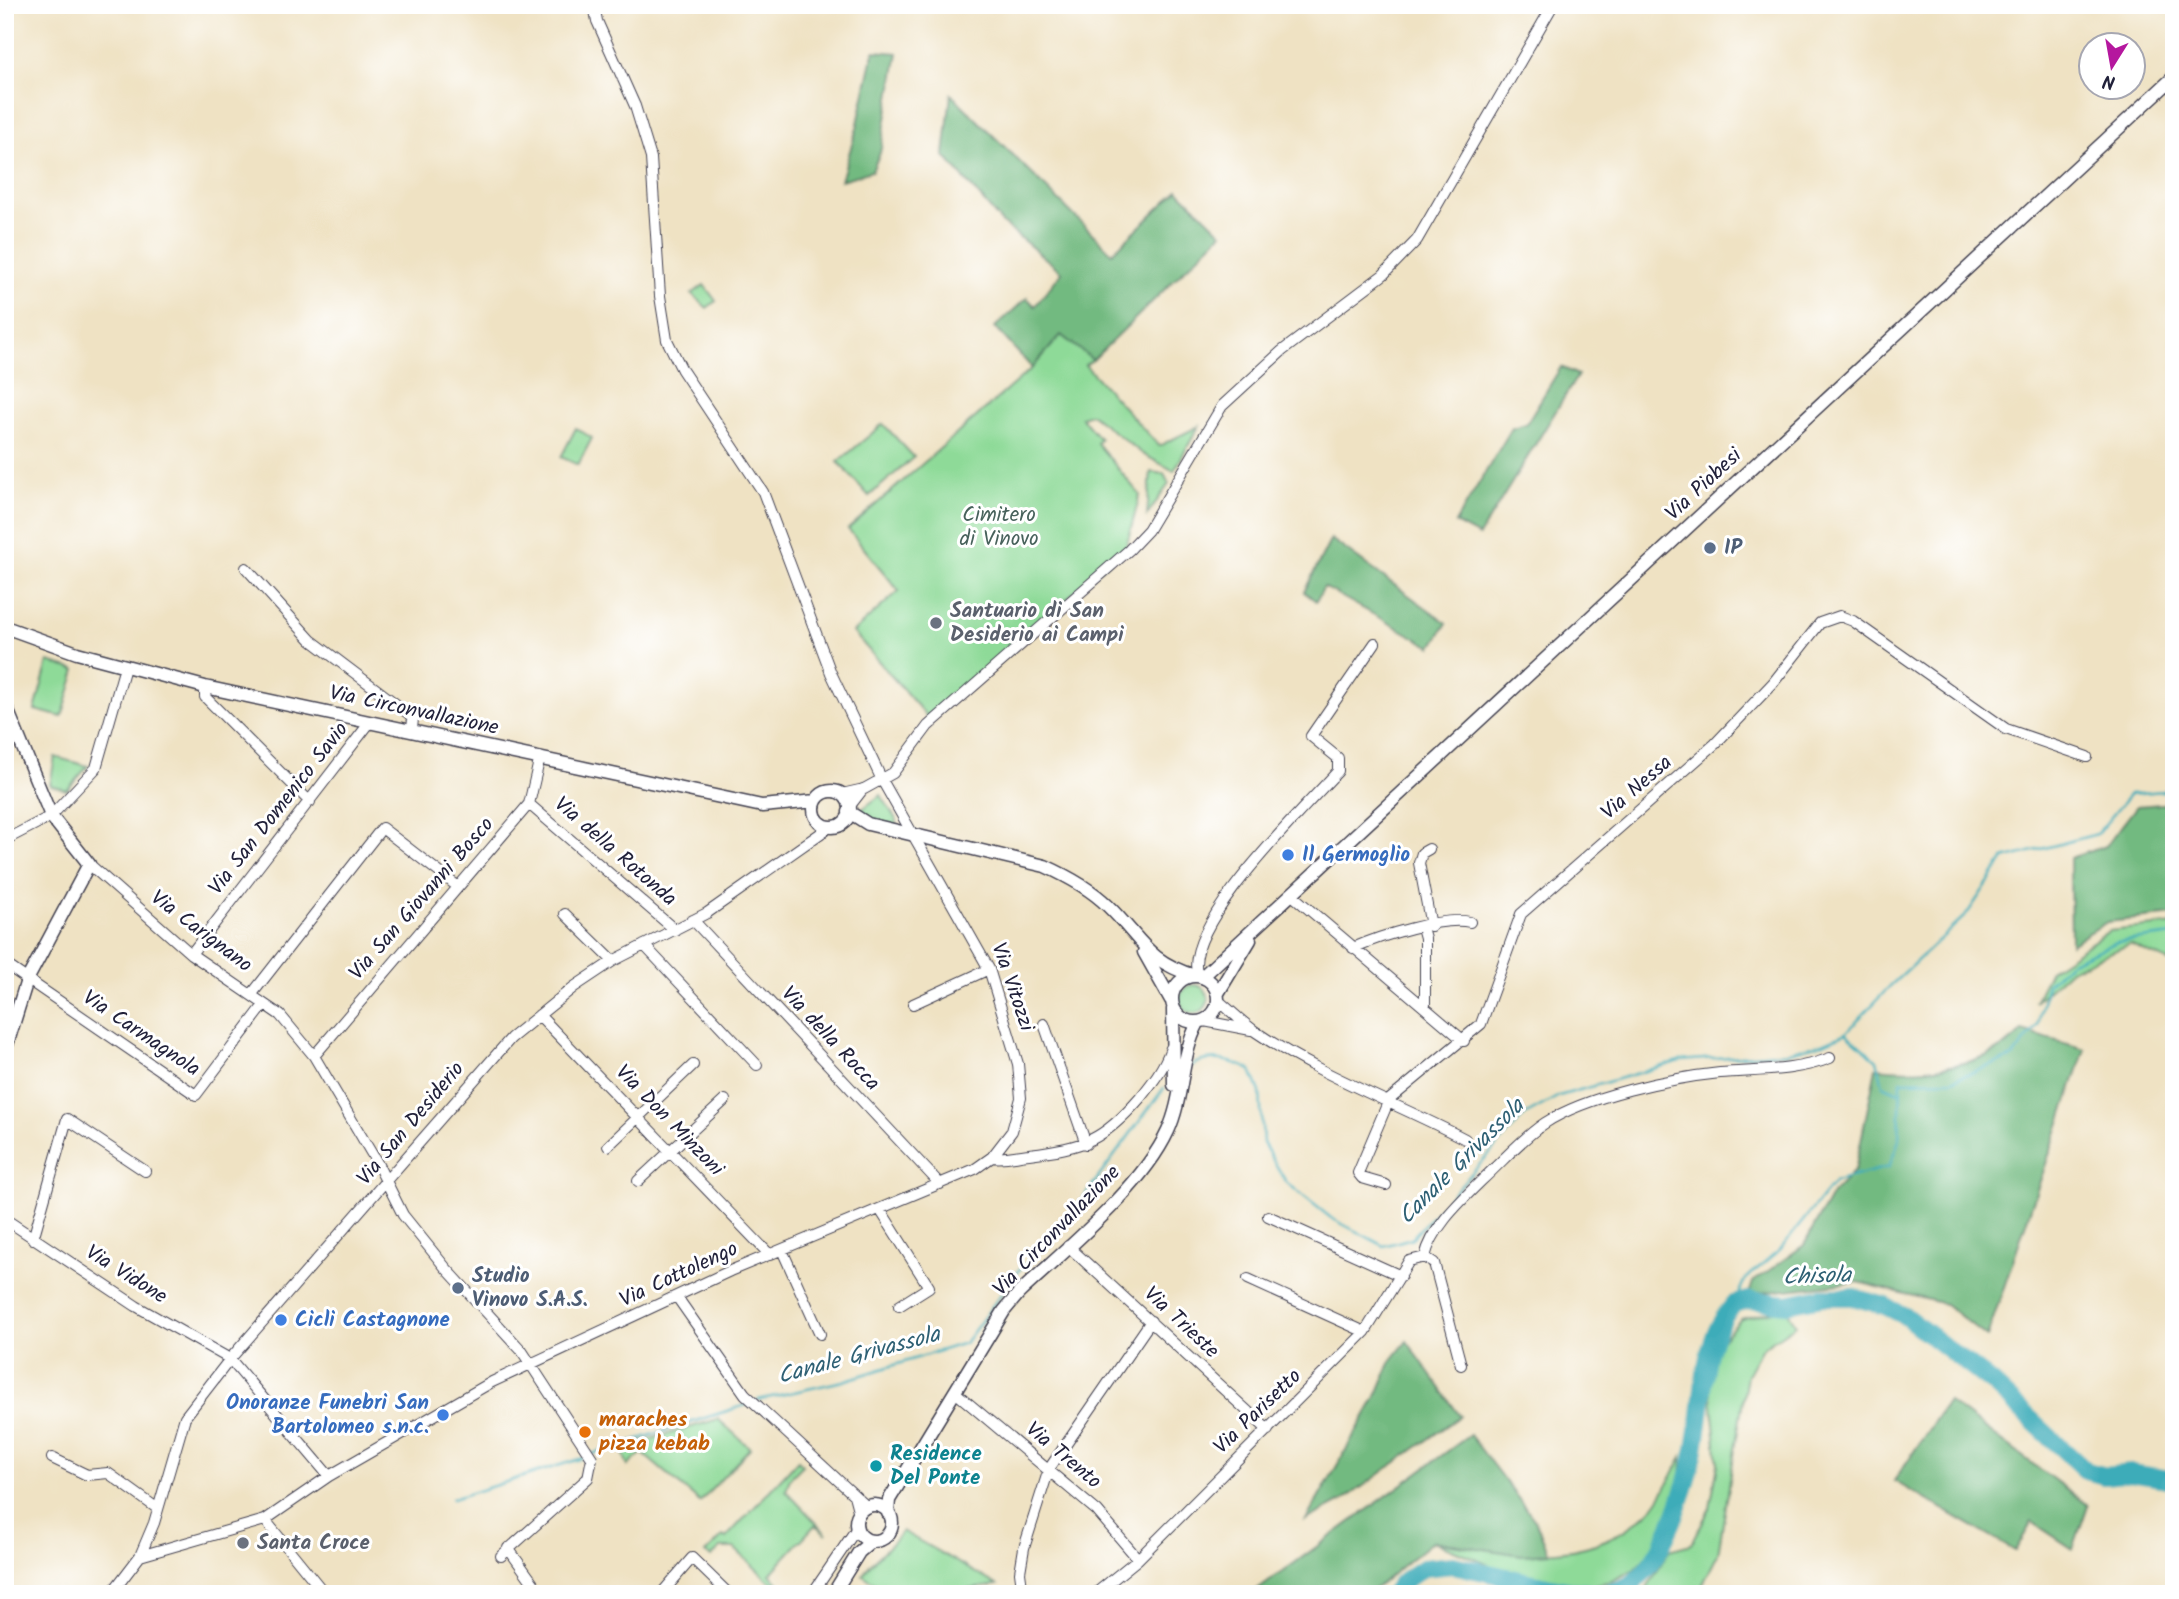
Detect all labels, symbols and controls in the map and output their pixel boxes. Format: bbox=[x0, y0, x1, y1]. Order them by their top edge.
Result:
north arrow bbox=[2078, 32, 2148, 102]
text: N bbox=[2100, 65, 2118, 97]
street label: Via Piobesi bbox=[1658, 440, 1751, 529]
park label: Cimitero di Vinovo bbox=[959, 499, 1039, 556]
place label: IP bbox=[1724, 532, 1743, 565]
marker: IP bbox=[1702, 540, 1718, 556]
place label: Santuario di San Desiderio ai Campi bbox=[950, 595, 1124, 652]
marker: Santuario di San Desiderio ai Campi bbox=[928, 615, 944, 631]
street label: Via Circonvallazione bbox=[326, 677, 502, 745]
street label: Via San Domenico Savio bbox=[201, 715, 357, 903]
street label: Via Nessa bbox=[1594, 747, 1680, 829]
street label: Via della Rotonda bbox=[546, 789, 684, 915]
street label: Via San Giovanni Bosco bbox=[341, 810, 503, 988]
place label: Il Germoglio bbox=[1302, 839, 1410, 872]
marker: Il Germoglio bbox=[1280, 847, 1296, 863]
street label: Via Carignano bbox=[143, 883, 259, 981]
street label: Via Vitozzi bbox=[981, 938, 1043, 1037]
street label: Via della Rocca bbox=[772, 979, 888, 1099]
street label: Via Carmagnola bbox=[75, 982, 207, 1086]
street label: Via San Desiderio bbox=[349, 1055, 473, 1193]
street label: Via Don Minzoni bbox=[607, 1057, 732, 1185]
water label: Canale Grivassola bbox=[1390, 1089, 1535, 1234]
street label: Via Circonvallazione bbox=[985, 1157, 1129, 1304]
street label: Via Cottolengo bbox=[614, 1233, 744, 1317]
street label: Via Vidone bbox=[79, 1237, 174, 1313]
water label: Chisola bbox=[1782, 1258, 1854, 1296]
place label: Studio Vinovo S.A.S. bbox=[472, 1260, 588, 1317]
street label: Via Trieste bbox=[1136, 1279, 1227, 1367]
marker: Studio Vinovo S.A.S. bbox=[450, 1280, 466, 1296]
place label: Cicli Castagnone bbox=[295, 1304, 450, 1337]
marker: Cicli Castagnone bbox=[273, 1312, 289, 1328]
water label: Canale Grivassola bbox=[774, 1316, 946, 1395]
street label: Via Parisetto bbox=[1206, 1361, 1310, 1463]
place label: Onoranze Funebri San Bartolomeo s.n.c. bbox=[226, 1387, 429, 1444]
place label: maraches pizza kebab bbox=[598, 1404, 710, 1461]
marker: Onoranze Funebri San Bartolomeo s.n.c. bbox=[435, 1407, 451, 1423]
street label: Via Trento bbox=[1018, 1414, 1108, 1498]
marker: maraches pizza kebab bbox=[577, 1424, 593, 1440]
place label: Residence Del Ponte bbox=[890, 1438, 982, 1495]
marker: Residence Del Ponte bbox=[868, 1458, 884, 1474]
place label: Santa Croce bbox=[257, 1527, 370, 1560]
marker: Santa Croce bbox=[235, 1535, 251, 1551]

